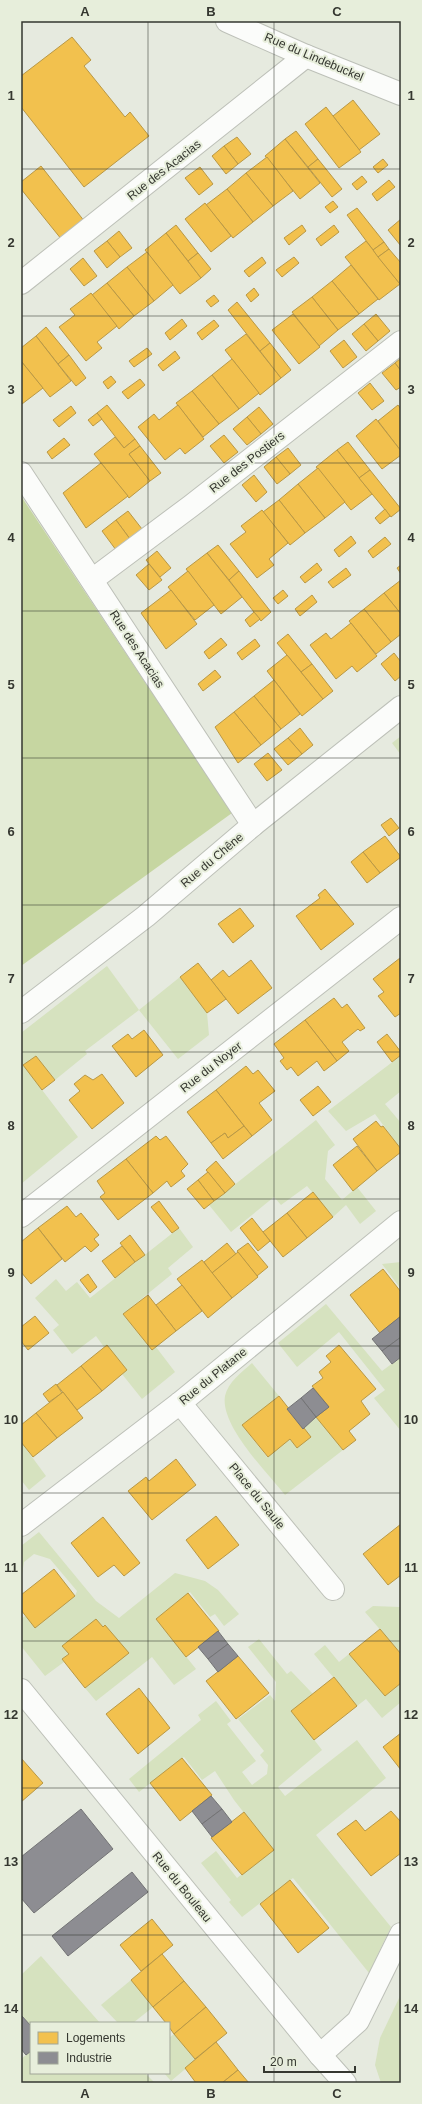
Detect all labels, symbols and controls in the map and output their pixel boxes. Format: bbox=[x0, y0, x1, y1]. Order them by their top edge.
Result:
text: A bbox=[80, 4, 90, 19]
text: B bbox=[206, 4, 216, 19]
text: C bbox=[332, 4, 342, 19]
street label: Rue du Lindebuckel bbox=[262, 30, 366, 84]
text: 1 bbox=[7, 88, 15, 103]
text: 1 bbox=[407, 88, 415, 103]
street label: Rue des Acacias bbox=[124, 137, 204, 203]
text: 2 bbox=[7, 235, 15, 250]
text: 2 bbox=[407, 235, 415, 250]
text: 3 bbox=[7, 382, 15, 397]
text: 3 bbox=[407, 382, 415, 397]
street label: Rue des Postiers bbox=[207, 428, 287, 496]
text: 4 bbox=[7, 530, 15, 545]
text: 4 bbox=[407, 530, 415, 545]
street label: Rue des Acacias bbox=[107, 608, 167, 690]
text: 5 bbox=[7, 677, 15, 692]
text: 5 bbox=[407, 677, 415, 692]
text: 6 bbox=[7, 824, 15, 839]
text: 6 bbox=[407, 824, 415, 839]
street label: Rue du Chêne bbox=[178, 830, 246, 890]
text: 7 bbox=[7, 971, 15, 986]
text: 7 bbox=[407, 971, 415, 986]
street label: Rue du Noyer bbox=[178, 1039, 244, 1095]
text: 8 bbox=[7, 1118, 15, 1133]
text: 8 bbox=[407, 1118, 415, 1133]
text: 9 bbox=[7, 1265, 15, 1280]
text: 9 bbox=[407, 1265, 415, 1280]
street label: Rue du Platane bbox=[176, 1344, 250, 1407]
text: 10 bbox=[4, 1412, 18, 1427]
text: 10 bbox=[404, 1412, 418, 1427]
street label: Place du Saule bbox=[226, 1460, 288, 1532]
text: 11 bbox=[4, 1560, 18, 1575]
text: 11 bbox=[404, 1560, 418, 1575]
text: 12 bbox=[4, 1707, 18, 1722]
text: 12 bbox=[404, 1707, 418, 1722]
street label: Rue du Bouleau bbox=[149, 1849, 215, 1925]
text: 13 bbox=[4, 1854, 18, 1869]
text: 13 bbox=[404, 1854, 418, 1869]
text: 14 bbox=[4, 2001, 19, 2016]
text: 14 bbox=[404, 2001, 419, 2016]
legend bbox=[30, 2022, 170, 2074]
text: Logements bbox=[66, 2031, 125, 2045]
scale bar bbox=[264, 2048, 355, 2074]
text: Industrie bbox=[66, 2051, 112, 2065]
text: 20 m bbox=[270, 2055, 297, 2069]
text: A bbox=[80, 2086, 90, 2101]
text: B bbox=[206, 2086, 216, 2101]
text: C bbox=[332, 2086, 342, 2101]

